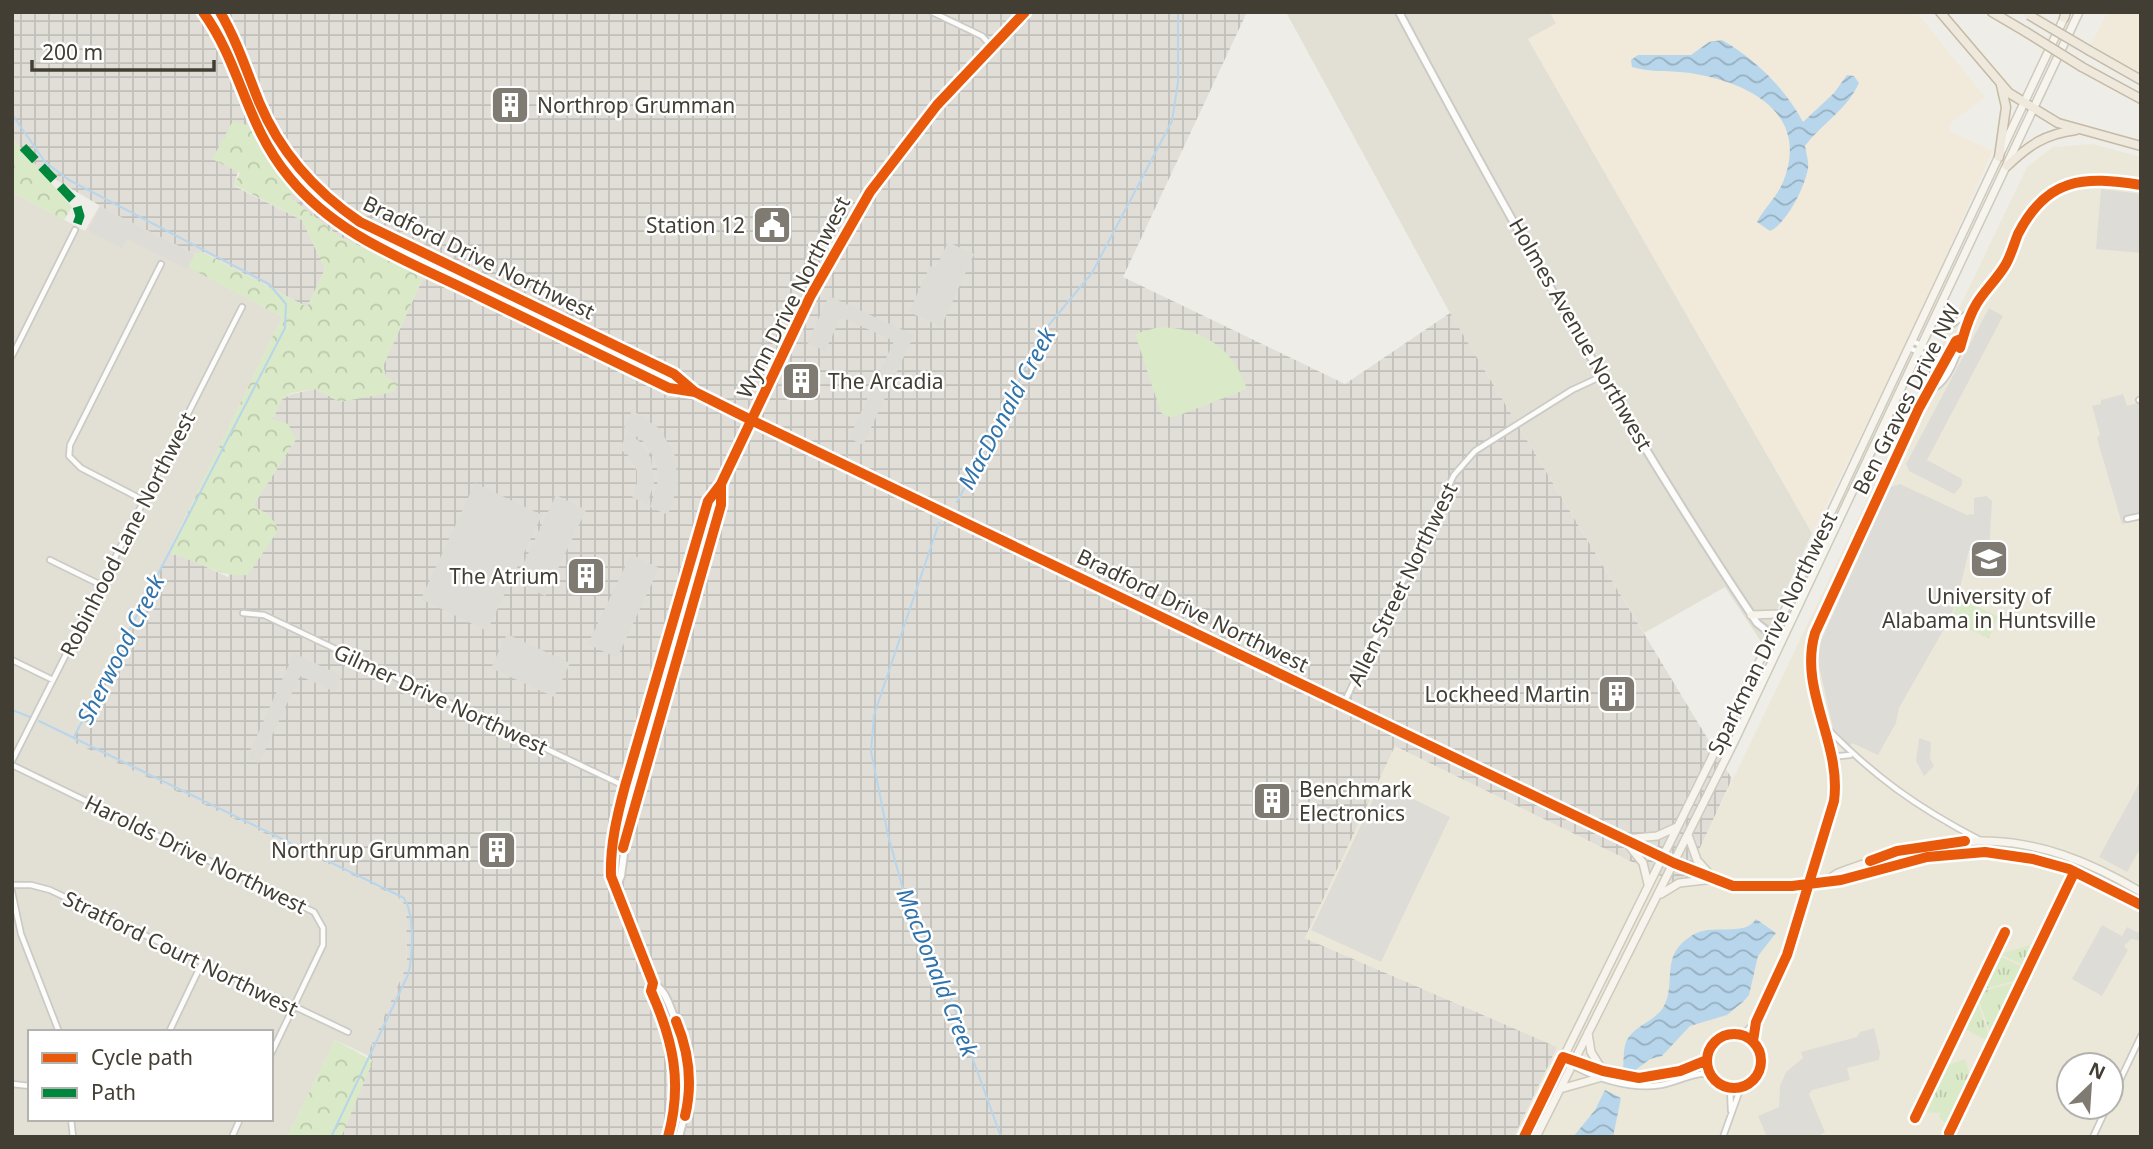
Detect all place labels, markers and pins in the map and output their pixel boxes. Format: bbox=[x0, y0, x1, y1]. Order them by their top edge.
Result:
building icon: Northrop Grumman bbox=[489, 84, 531, 126]
place label: Northrop Grumman bbox=[537, 91, 735, 119]
public building icon: Station 12 bbox=[751, 204, 793, 246]
place label: Station 12 bbox=[646, 211, 745, 239]
building icon: The Arcadia bbox=[780, 360, 822, 402]
place label: The Arcadia bbox=[828, 367, 944, 395]
school or university icon: University of Alabama in Huntsville bbox=[1968, 538, 2010, 580]
building icon: The Atrium bbox=[565, 555, 607, 597]
place label: The Atrium bbox=[449, 562, 559, 590]
place label: University of Alabama in Huntsville bbox=[1882, 582, 2096, 634]
building icon: Lockheed Martin bbox=[1596, 673, 1638, 715]
place label: Lockheed Martin bbox=[1424, 680, 1590, 708]
place label: Benchmark Electronics bbox=[1299, 775, 1413, 827]
building icon: Benchmark Electronics bbox=[1251, 780, 1293, 822]
building icon: Northrup Grumman bbox=[476, 829, 518, 871]
place label: Northrup Grumman bbox=[271, 836, 470, 864]

